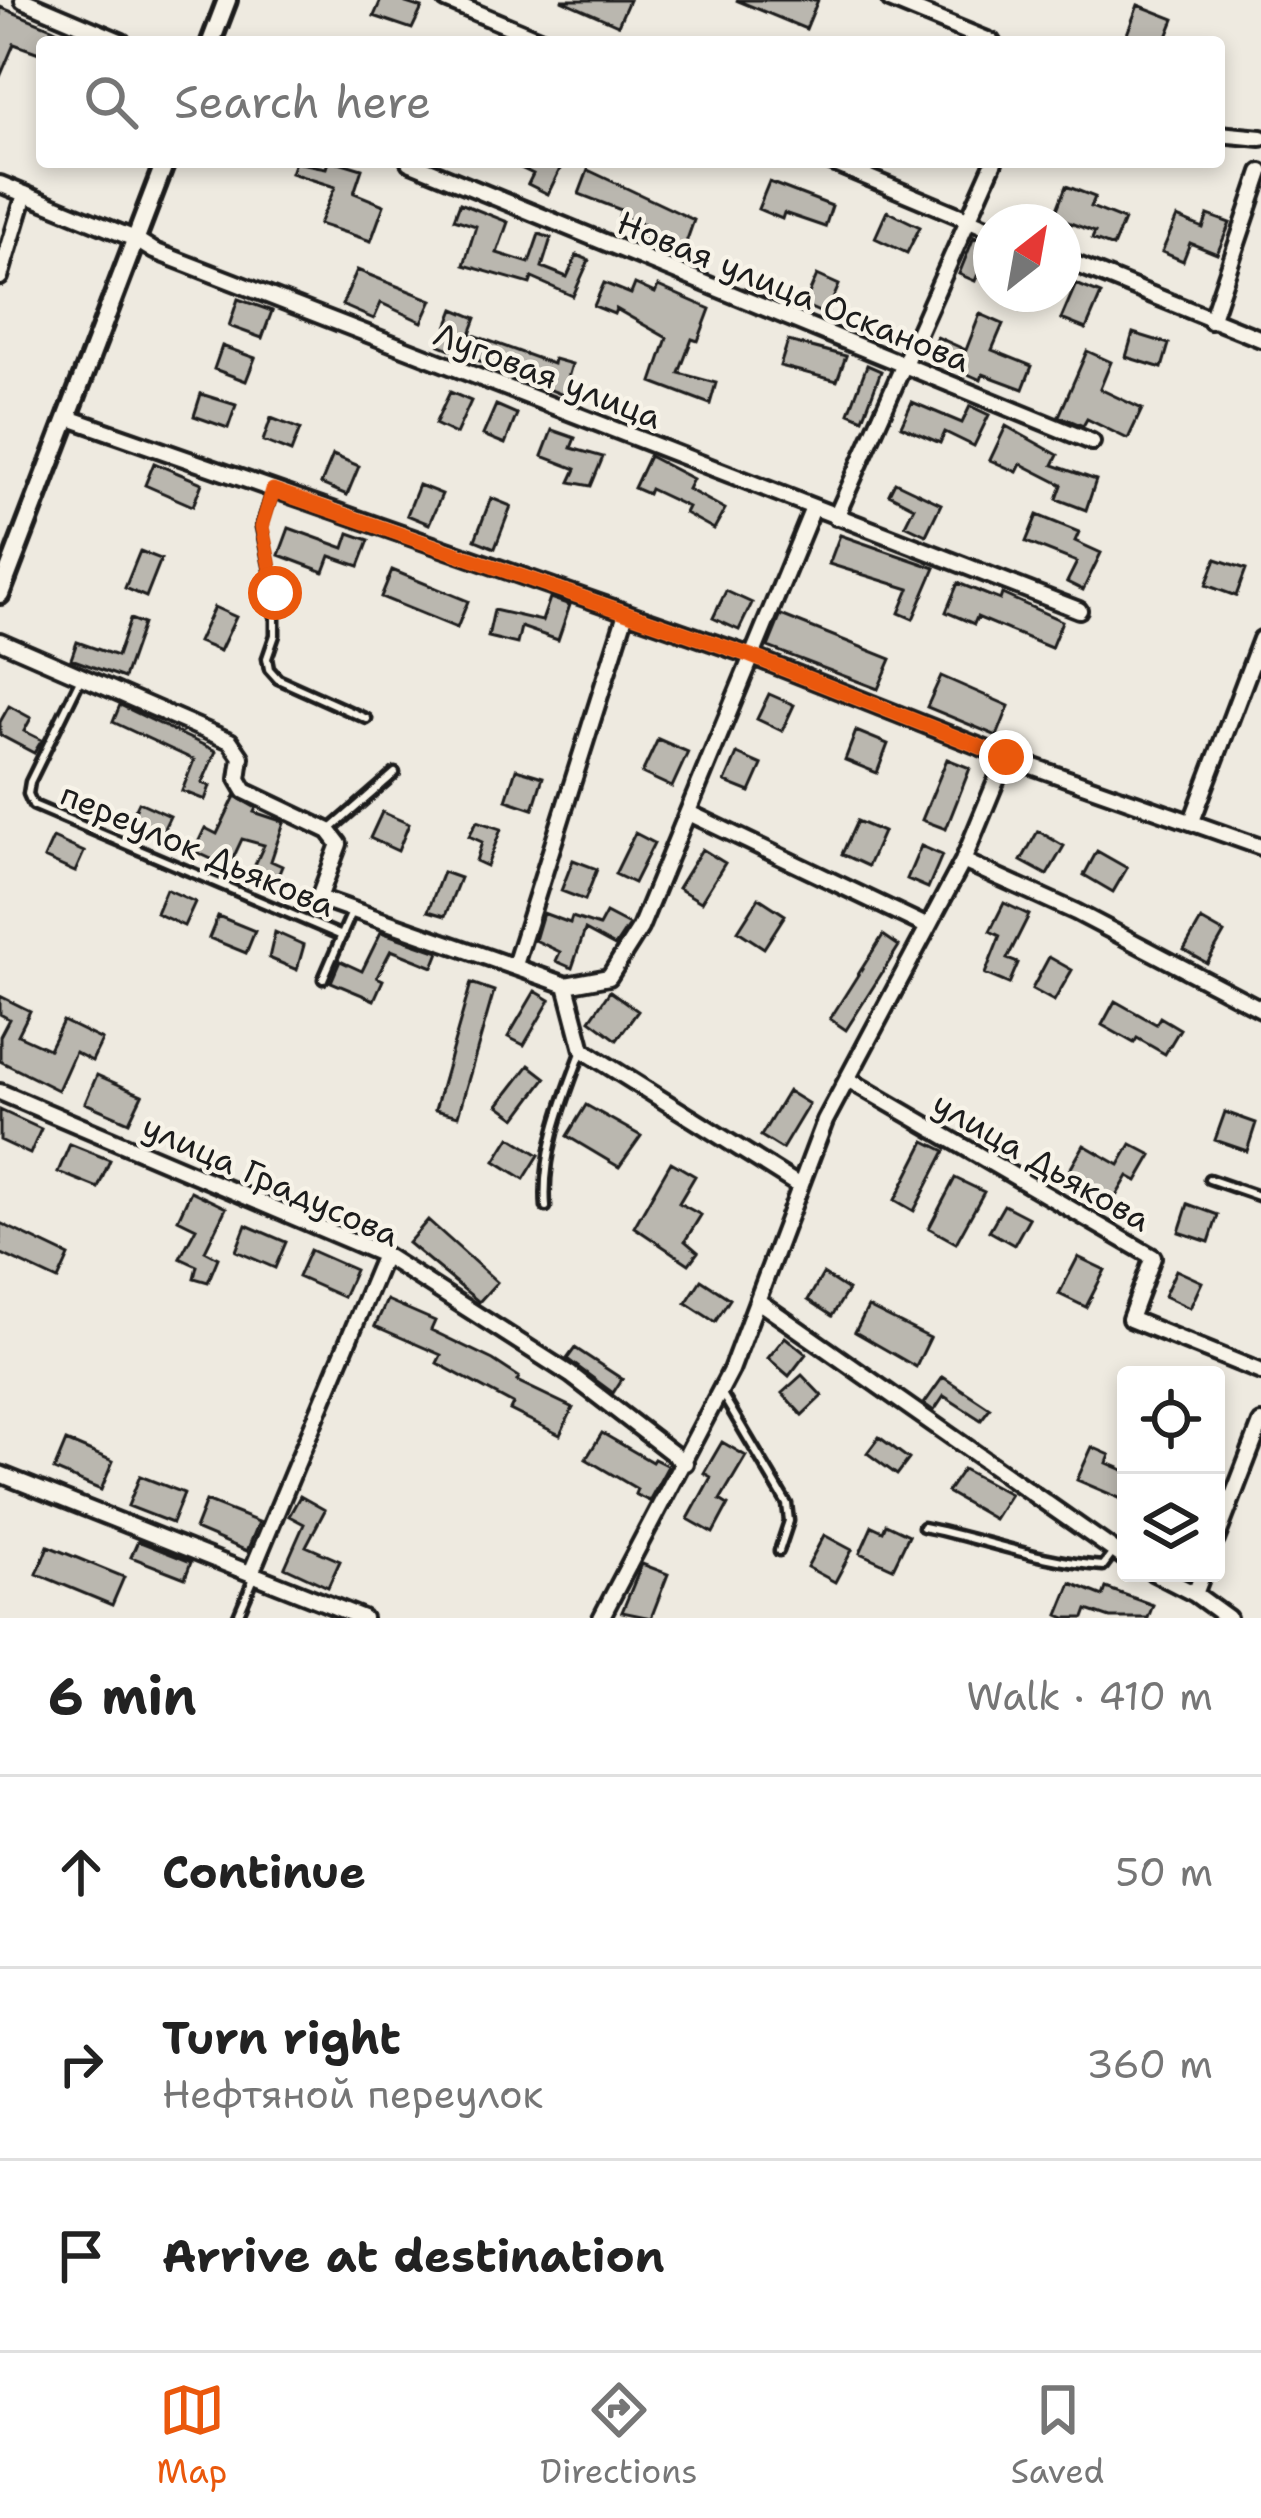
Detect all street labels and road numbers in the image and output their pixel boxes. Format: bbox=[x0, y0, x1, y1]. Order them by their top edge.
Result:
street label: Новая улица Осканова bbox=[611, 200, 977, 383]
street label: Луговая улица bbox=[428, 311, 668, 440]
street label: переулок Дьякова bbox=[54, 771, 342, 928]
street label: улица Дьякова bbox=[924, 1081, 1159, 1242]
street label: улица Градусова bbox=[135, 1104, 406, 1257]

